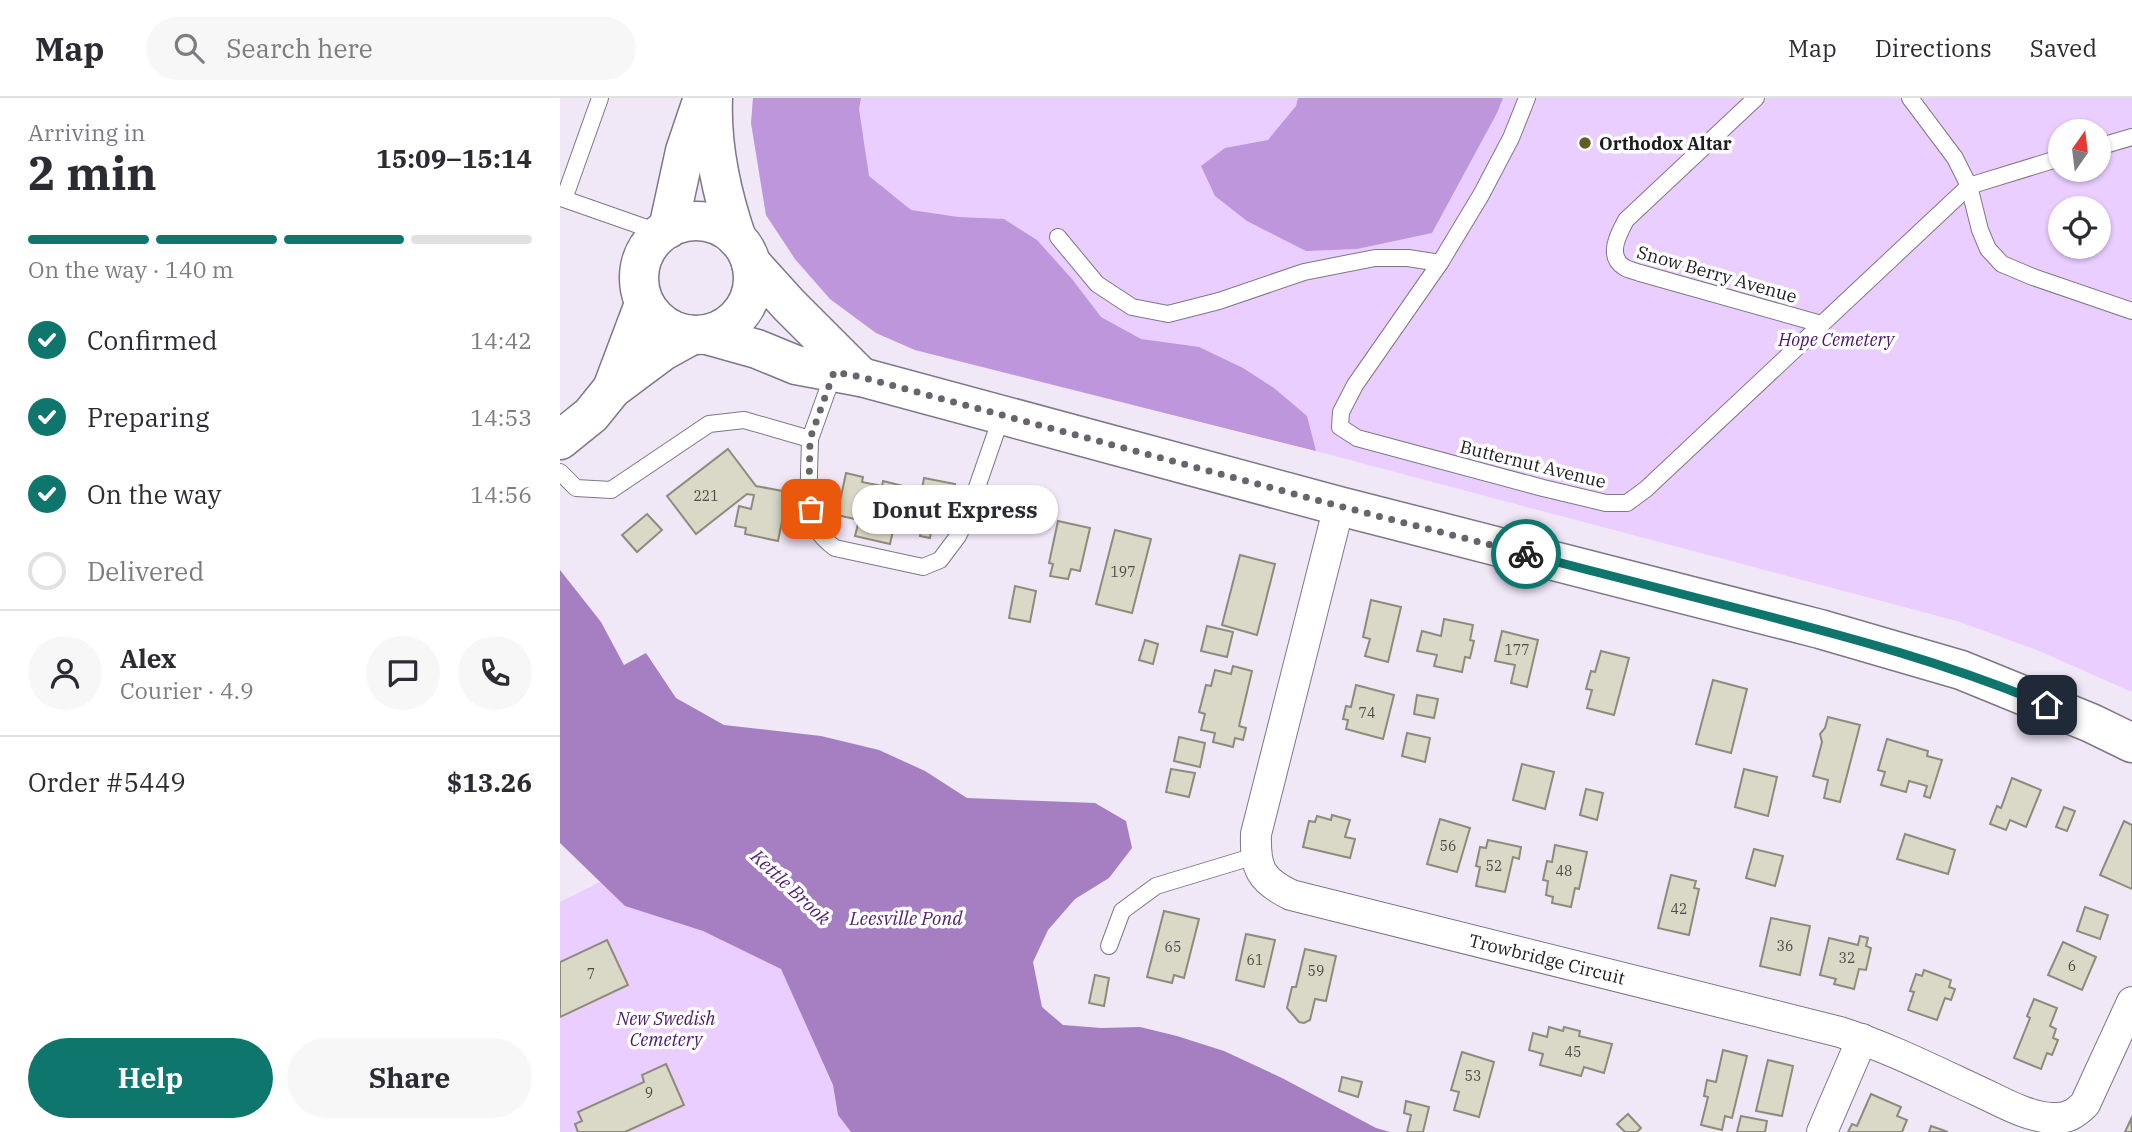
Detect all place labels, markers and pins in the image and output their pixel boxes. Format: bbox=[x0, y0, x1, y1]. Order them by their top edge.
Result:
place label: Orthodox Altar bbox=[1599, 132, 1732, 155]
marker: Orthodox Altar bbox=[1577, 135, 1593, 151]
pin bbox=[781, 479, 841, 539]
callout: Donut Express bbox=[853, 484, 1060, 534]
pin bbox=[2017, 675, 2077, 735]

